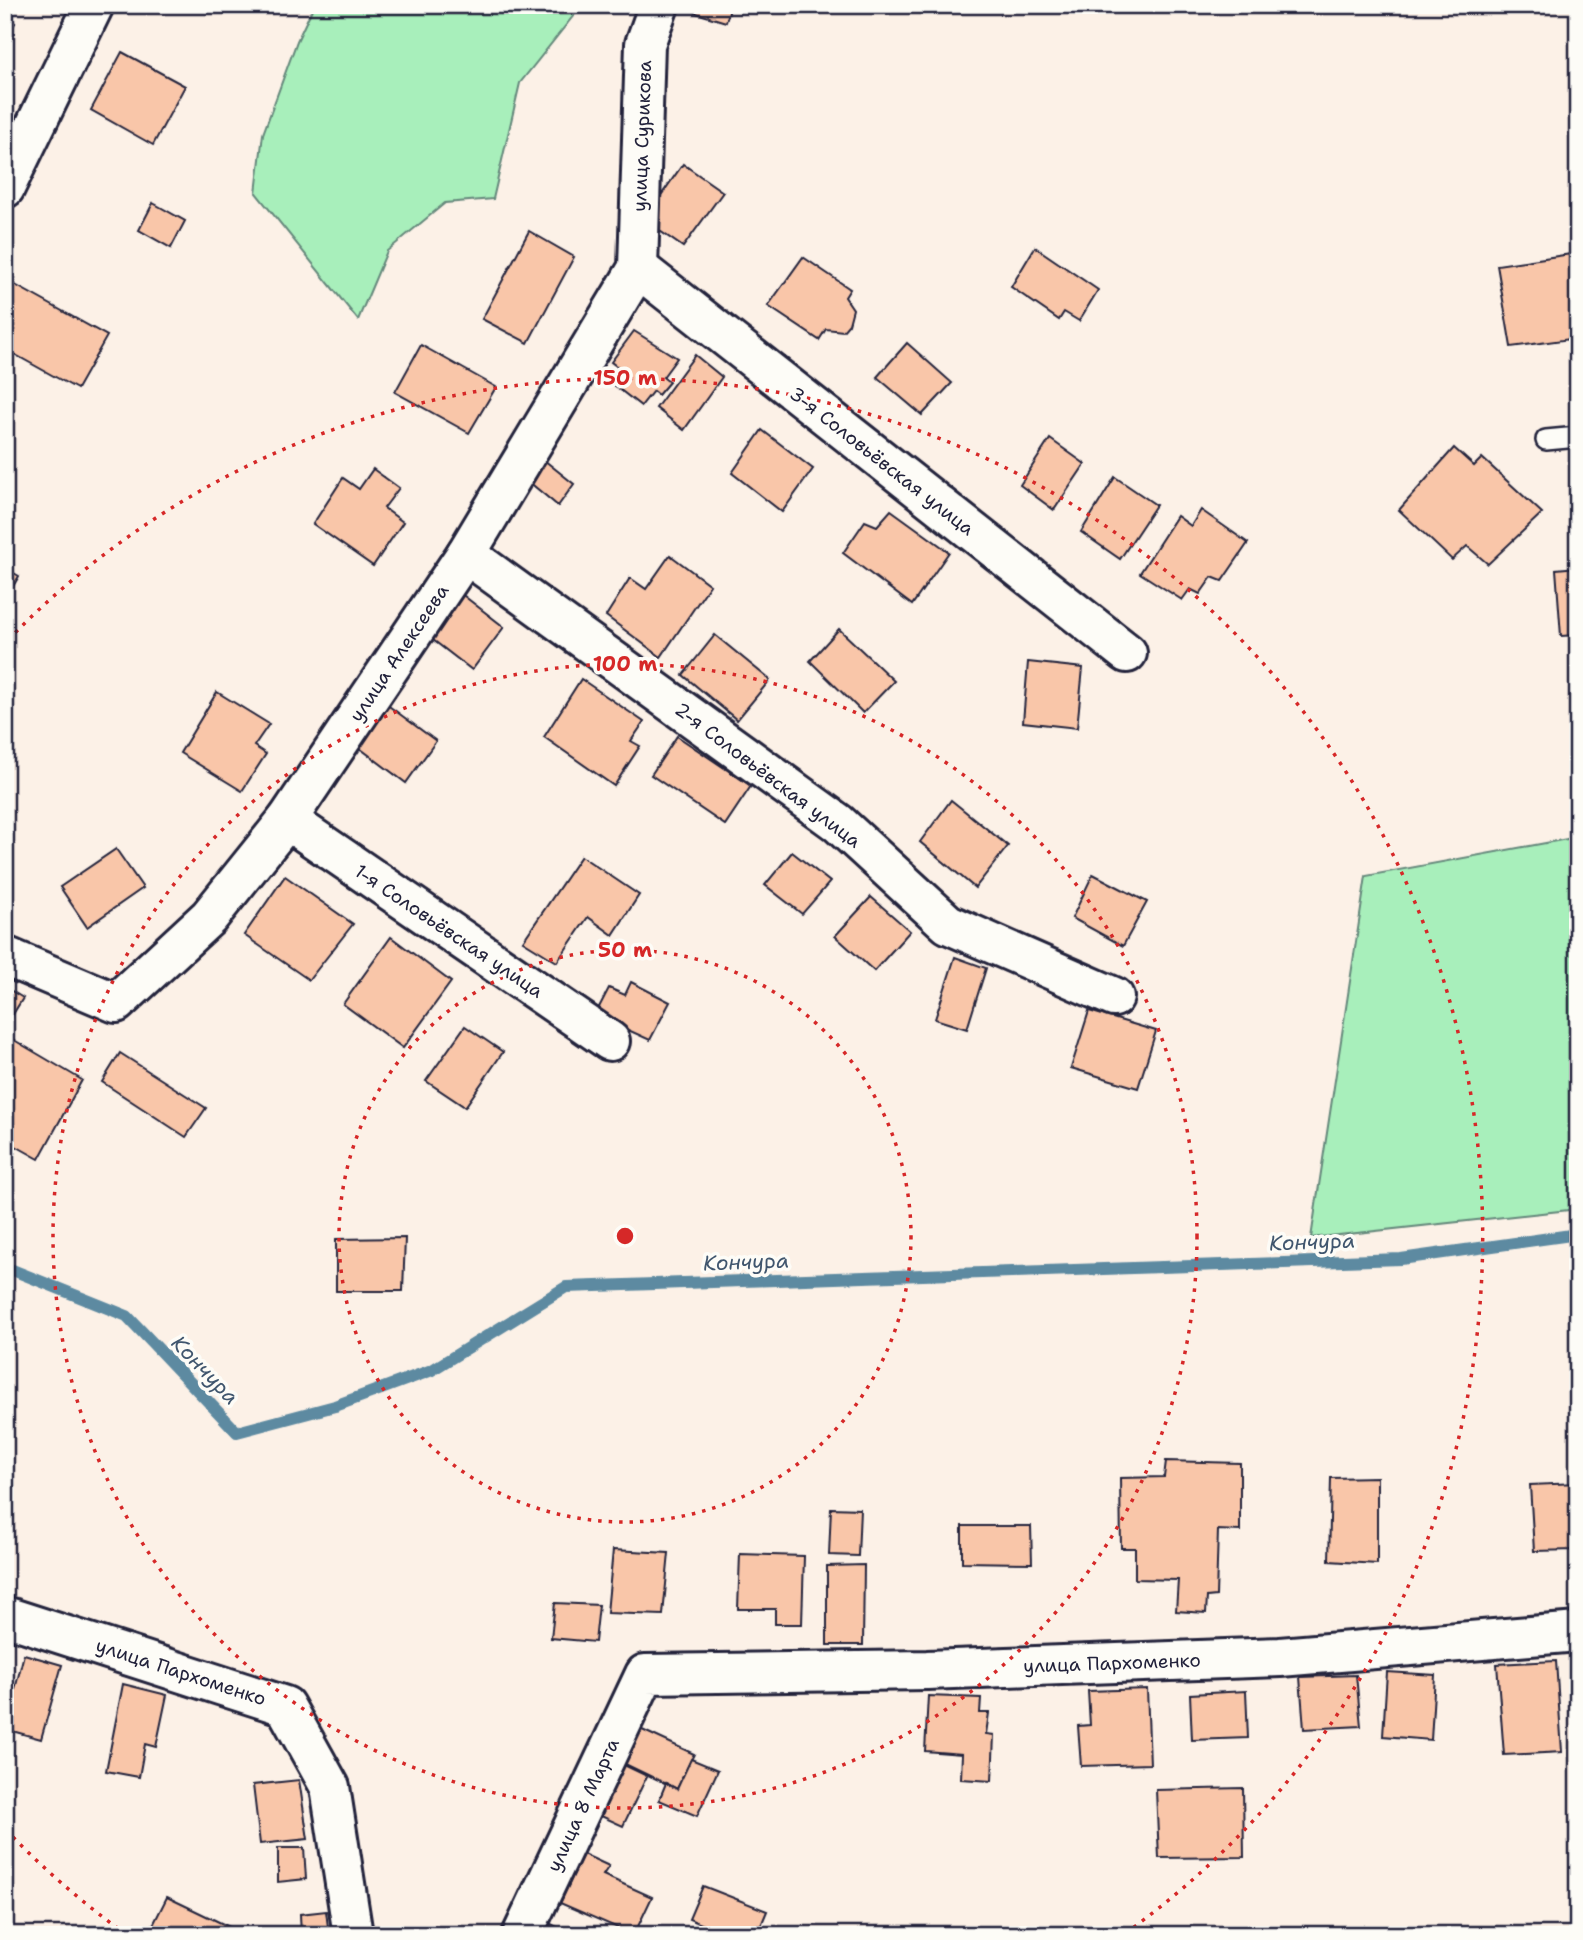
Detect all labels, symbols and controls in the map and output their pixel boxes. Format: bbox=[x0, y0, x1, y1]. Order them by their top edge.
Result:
street label: улица Сурикова bbox=[627, 60, 657, 212]
text: 150 m bbox=[593, 364, 657, 392]
street label: 3-я Соловьёвская улица bbox=[784, 381, 980, 541]
street label: улица Алексеева bbox=[344, 579, 454, 727]
text: 100 m bbox=[593, 650, 657, 678]
street label: 2-я Соловьёвская улица bbox=[670, 697, 866, 853]
street label: 1-я Соловьёвская улица bbox=[350, 858, 548, 1004]
text: 50 m bbox=[598, 936, 652, 964]
centre of rings bbox=[613, 1224, 637, 1248]
water label: Кончура bbox=[1269, 1227, 1355, 1257]
water label: Кончура bbox=[703, 1247, 789, 1277]
water label: Кончура bbox=[165, 1329, 245, 1411]
street label: улица Пархоменко bbox=[93, 1633, 269, 1711]
street label: улица Пархоменко bbox=[1023, 1647, 1201, 1679]
street label: улица 8 Марта bbox=[541, 1734, 625, 1876]

